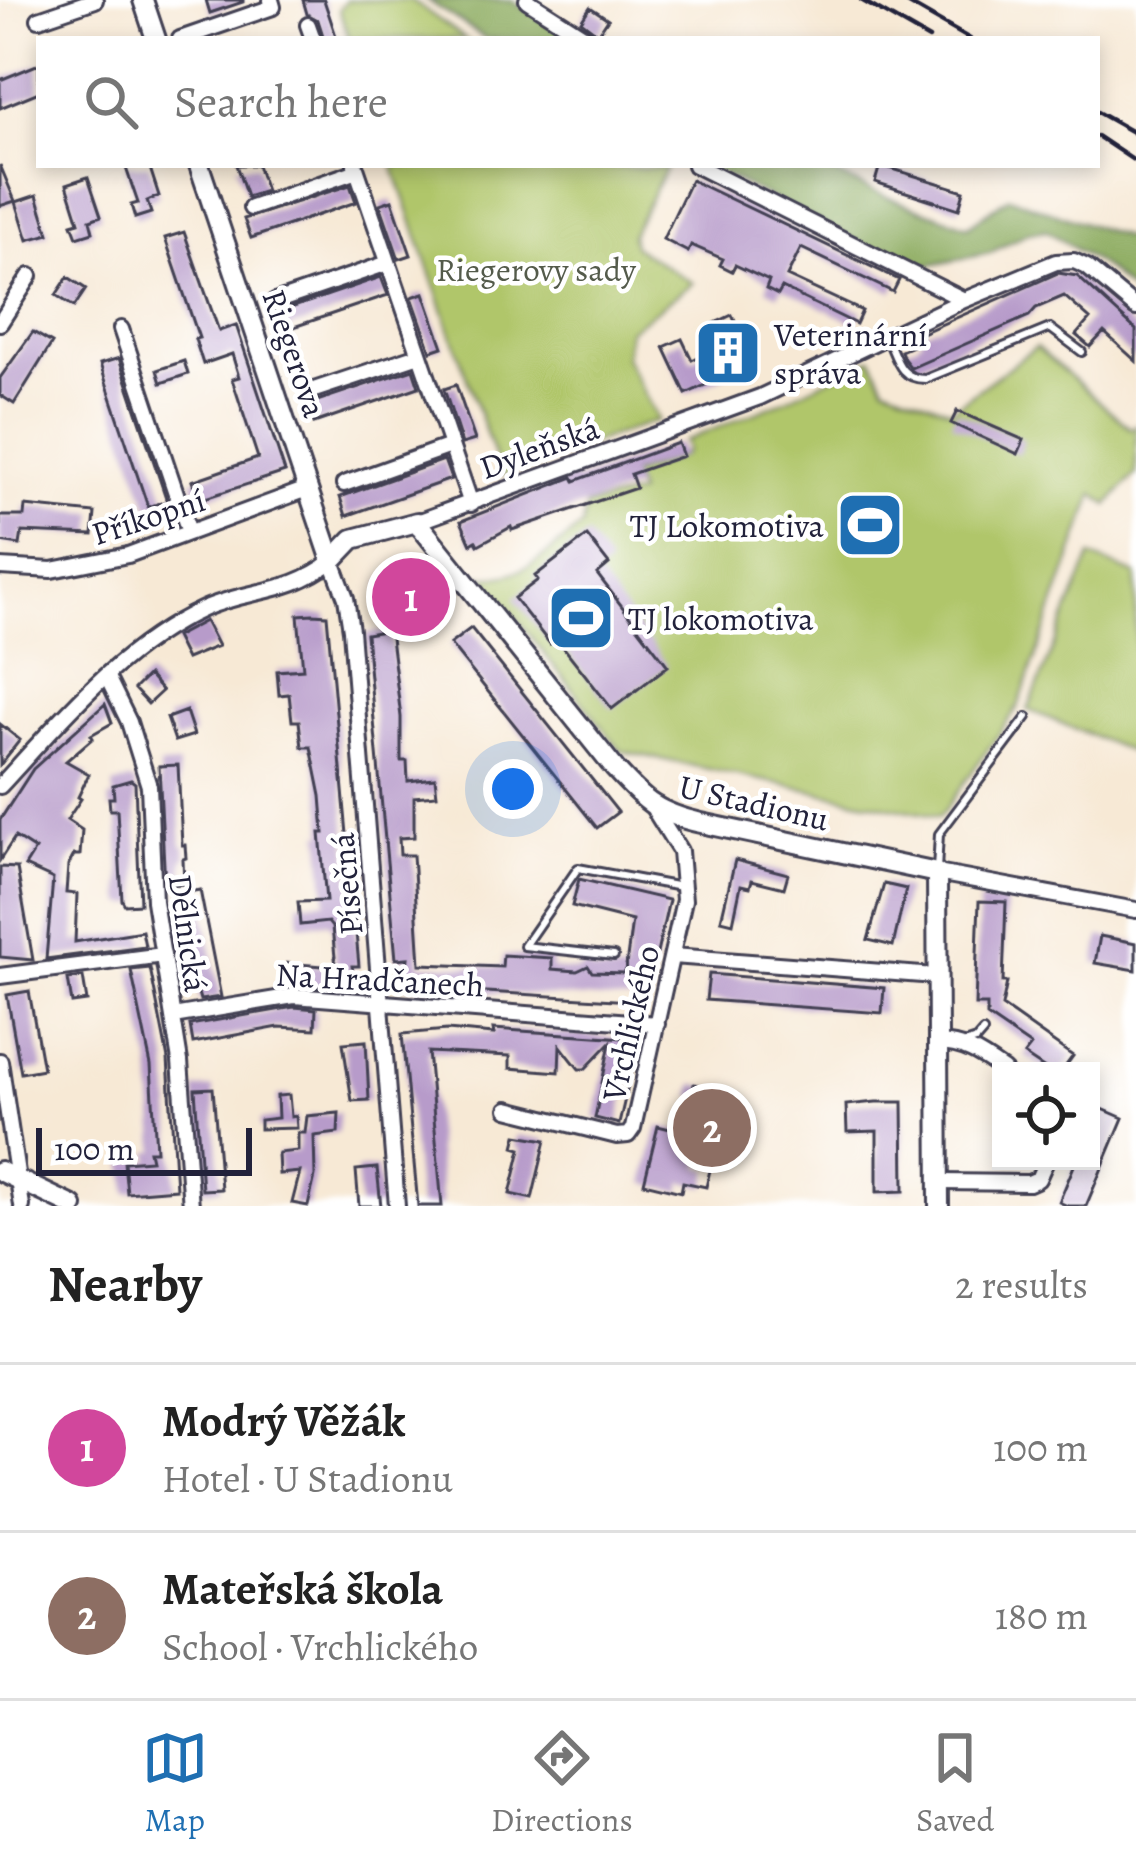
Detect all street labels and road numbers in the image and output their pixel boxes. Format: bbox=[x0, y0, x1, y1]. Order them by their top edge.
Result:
street label: Riegerova bbox=[252, 283, 338, 424]
street label: Dyleňská bbox=[473, 405, 606, 490]
street label: Příkopní bbox=[86, 477, 211, 556]
street label: U Stadionu bbox=[675, 763, 833, 842]
street label: Písečná bbox=[320, 830, 373, 937]
street label: Dělnická bbox=[158, 871, 219, 996]
street label: Vrchlického bbox=[590, 941, 670, 1106]
street label: Na Hradčanech bbox=[275, 952, 485, 1007]

